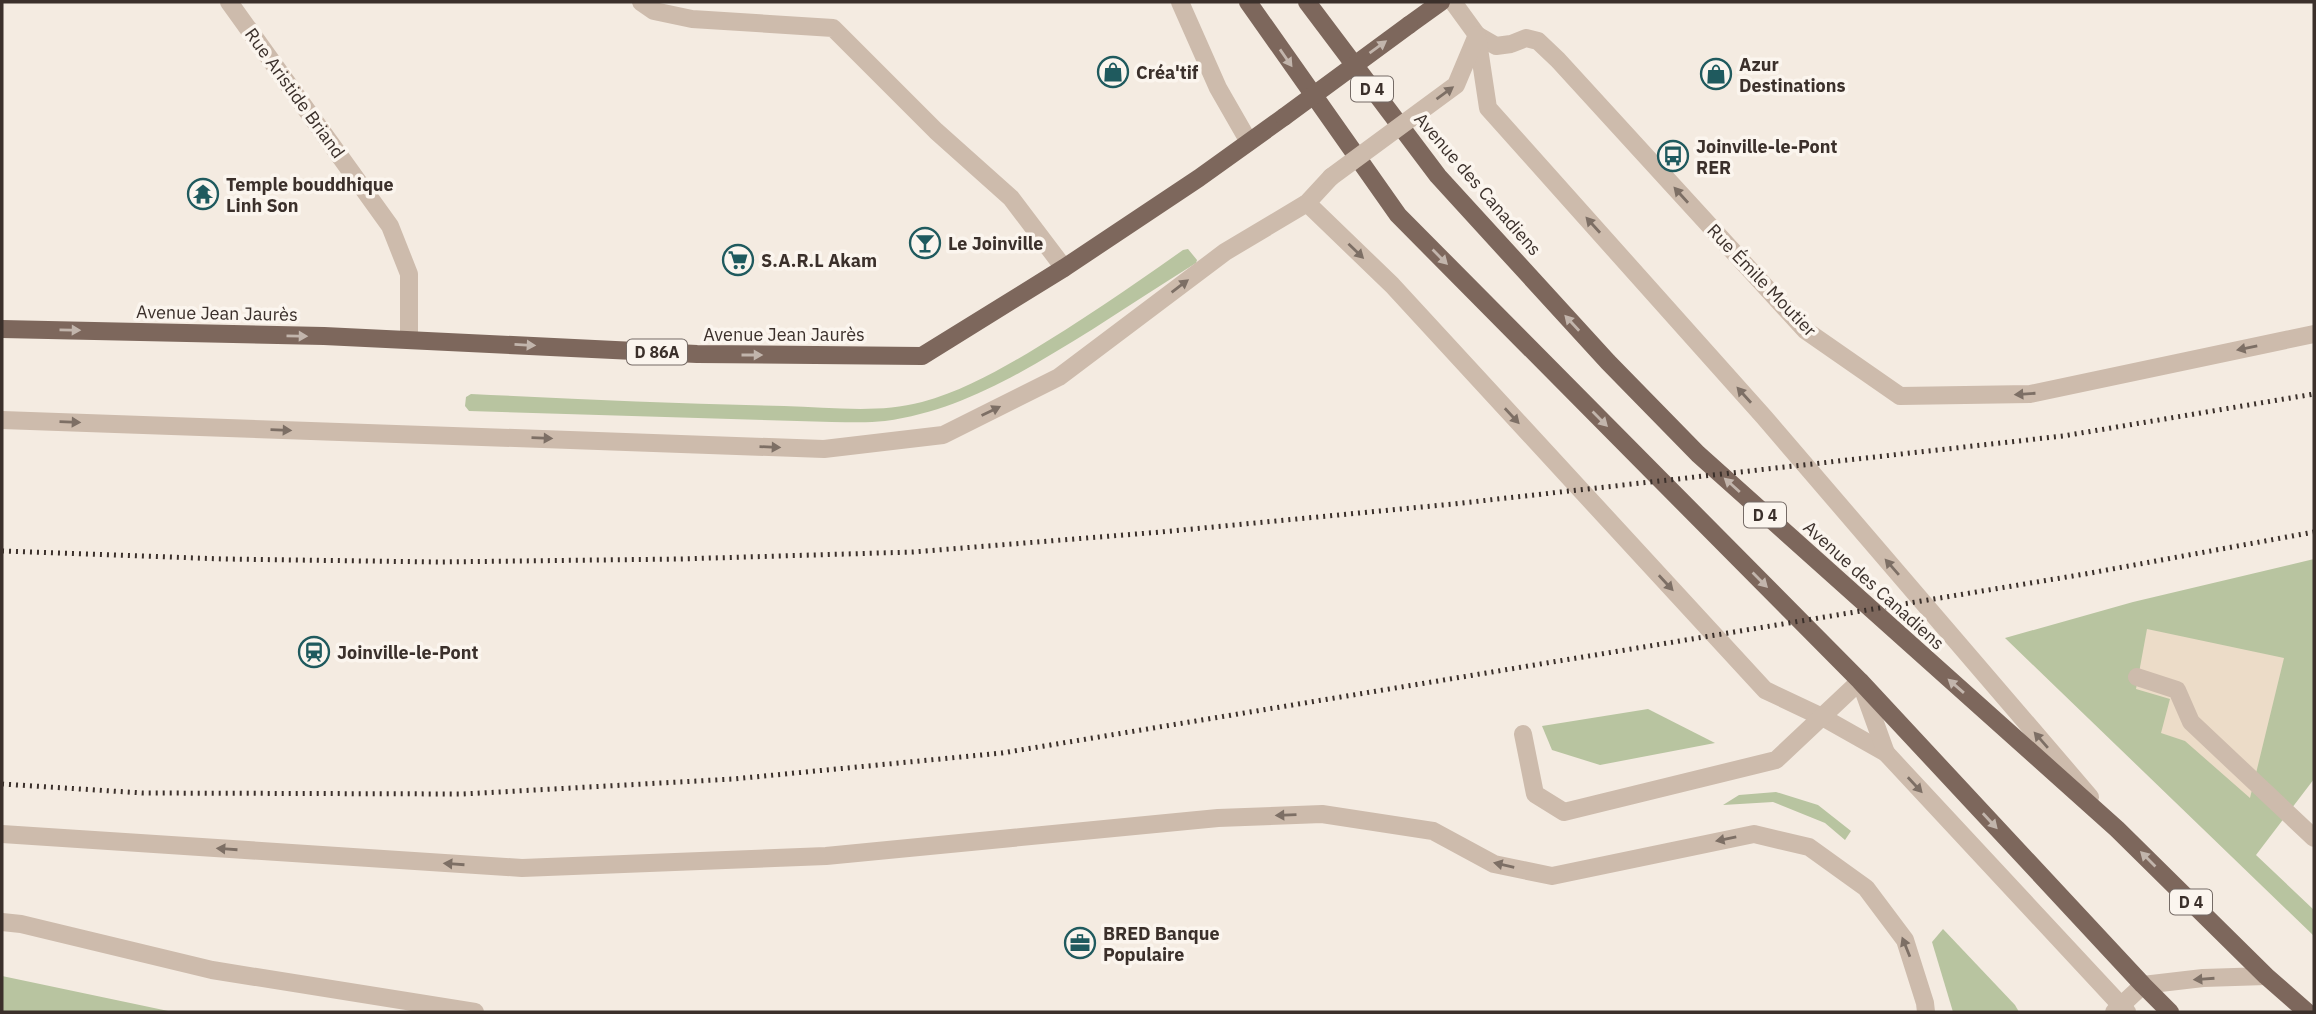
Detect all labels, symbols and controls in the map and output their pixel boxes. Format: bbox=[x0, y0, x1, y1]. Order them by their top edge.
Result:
street label: Rue Aristide Briand bbox=[240, 23, 350, 163]
one-way arrow bbox=[1369, 40, 1387, 54]
one-way arrow bbox=[1279, 49, 1293, 67]
place label: Azur Destinations bbox=[1739, 53, 1846, 97]
shop icon: Créa'tif bbox=[1096, 55, 1130, 89]
shop icon: Azur Destinations bbox=[1699, 57, 1733, 91]
place label: Créa'tif bbox=[1136, 61, 1199, 84]
road number: D 4 bbox=[1351, 76, 1393, 102]
one-way arrow bbox=[1436, 86, 1454, 100]
street label: Avenue des Canadiens bbox=[1410, 108, 1546, 260]
place label: Joinville-le-Pont RER bbox=[1696, 135, 1837, 179]
bus stop icon: Joinville-le-Pont RER bbox=[1656, 139, 1690, 173]
place label: Temple bouddhique Linh Son bbox=[226, 173, 394, 217]
temple icon: Temple bouddhique Linh Son bbox=[186, 177, 220, 211]
one-way arrow bbox=[1674, 187, 1690, 204]
one-way arrow bbox=[1585, 217, 1601, 234]
street label: Rue Émile Moutier bbox=[1702, 219, 1822, 341]
bar icon: Le Joinville bbox=[908, 226, 942, 260]
place label: Le Joinville bbox=[948, 232, 1043, 255]
one-way arrow bbox=[1347, 242, 1364, 258]
supermarket icon: S.A.R.L Akam bbox=[721, 243, 755, 277]
place label: S.A.R.L Akam bbox=[761, 249, 877, 272]
one-way arrow bbox=[1431, 249, 1448, 265]
one-way arrow bbox=[1171, 280, 1189, 294]
street label: Avenue Jean Jaurès bbox=[136, 300, 298, 326]
one-way arrow bbox=[1564, 314, 1580, 332]
street label: Avenue Jean Jaurès bbox=[703, 323, 865, 346]
one-way arrow bbox=[59, 325, 81, 336]
one-way arrow bbox=[287, 330, 309, 342]
one-way arrow bbox=[514, 340, 536, 351]
road number: D 86A bbox=[627, 340, 687, 364]
one-way arrow bbox=[2236, 343, 2258, 354]
one-way arrow bbox=[741, 349, 763, 361]
one-way arrow bbox=[1736, 386, 1752, 404]
one-way arrow bbox=[2013, 388, 2035, 399]
one-way arrow bbox=[981, 406, 1001, 417]
one-way arrow bbox=[1504, 407, 1520, 424]
one-way arrow bbox=[1592, 410, 1608, 427]
one-way arrow bbox=[59, 417, 81, 428]
one-way arrow bbox=[270, 424, 292, 435]
one-way arrow bbox=[532, 432, 554, 443]
one-way arrow bbox=[759, 441, 781, 452]
one-way arrow bbox=[1723, 477, 1741, 493]
road number: D 4 bbox=[1744, 502, 1786, 528]
street label: Avenue des Canadiens bbox=[1799, 516, 1949, 654]
one-way arrow bbox=[1884, 558, 1900, 576]
one-way arrow bbox=[1752, 572, 1769, 589]
one-way arrow bbox=[1658, 574, 1674, 591]
station icon: Joinville-le-Pont bbox=[297, 635, 331, 669]
place label: Joinville-le-Pont bbox=[337, 641, 478, 664]
one-way arrow bbox=[1947, 678, 1965, 694]
one-way arrow bbox=[2034, 731, 2049, 748]
one-way arrow bbox=[1907, 776, 1923, 793]
one-way arrow bbox=[1274, 810, 1296, 821]
one-way arrow bbox=[1982, 812, 1998, 830]
one-way arrow bbox=[1715, 834, 1737, 845]
one-way arrow bbox=[216, 843, 238, 854]
one-way arrow bbox=[2140, 851, 2156, 868]
one-way arrow bbox=[443, 858, 465, 869]
one-way arrow bbox=[1492, 860, 1514, 871]
road number: D 4 bbox=[2170, 890, 2212, 914]
place label: BRED Banque Populaire bbox=[1103, 922, 1220, 966]
office icon: BRED Banque Populaire bbox=[1063, 926, 1097, 960]
one-way arrow bbox=[1901, 936, 1912, 957]
one-way arrow bbox=[2193, 973, 2215, 984]

